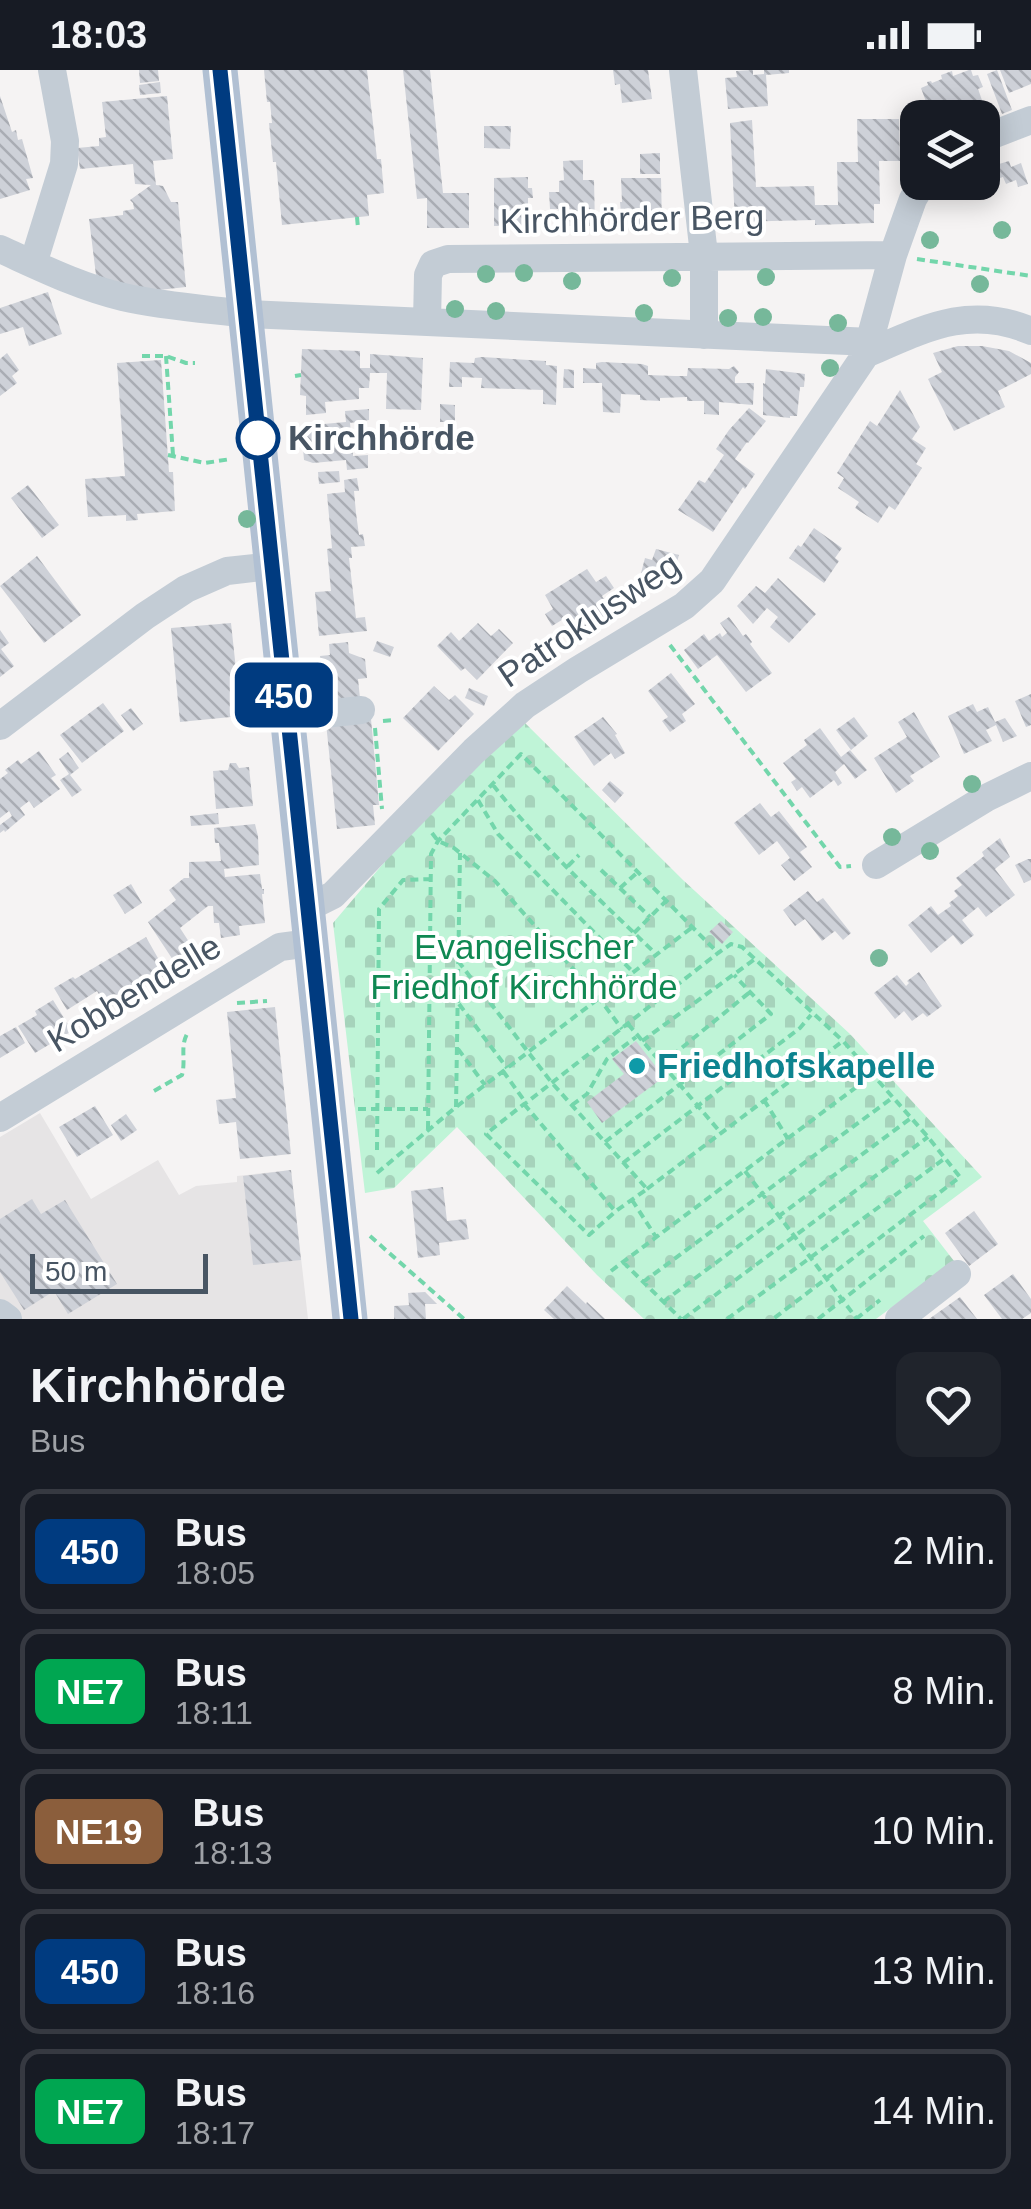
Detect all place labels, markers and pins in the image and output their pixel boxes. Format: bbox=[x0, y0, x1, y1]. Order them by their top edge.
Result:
marker: Kirchhörde bbox=[237, 417, 279, 459]
place label: Kirchhörde bbox=[288, 418, 475, 457]
place label: Friedhofskapelle bbox=[657, 1046, 935, 1085]
marker: Friedhofskapelle bbox=[626, 1055, 648, 1077]

